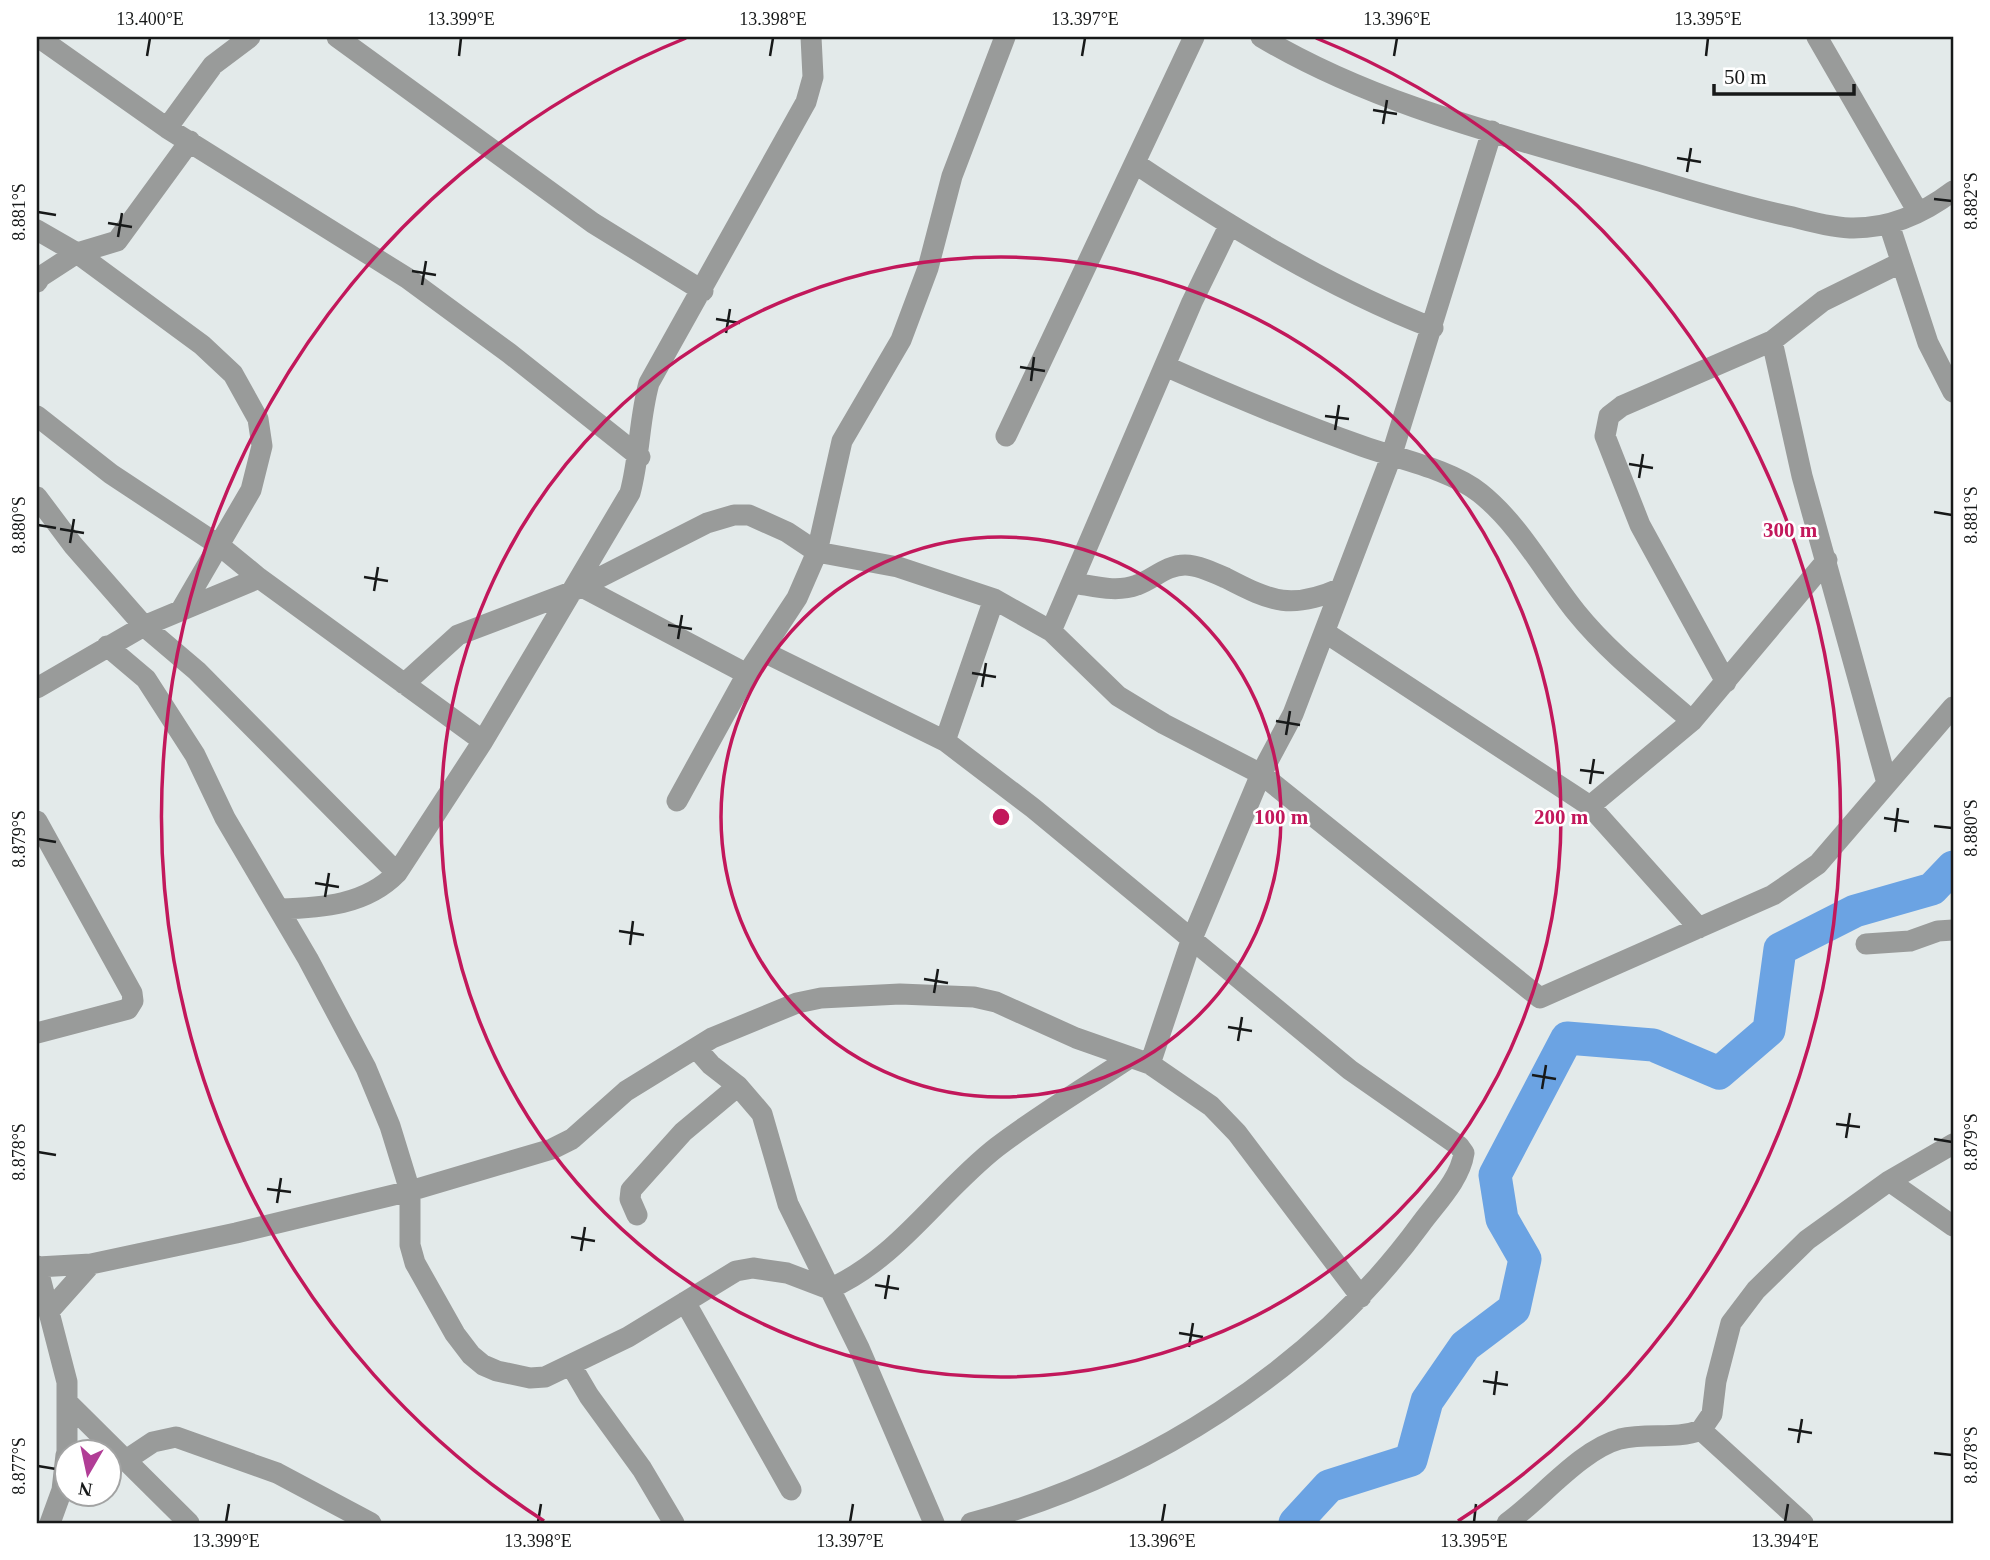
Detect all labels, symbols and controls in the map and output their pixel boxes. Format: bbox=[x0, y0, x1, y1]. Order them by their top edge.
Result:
text: 13.400°E bbox=[116, 9, 184, 29]
text: 13.399°E bbox=[427, 9, 495, 29]
text: 13.398°E bbox=[739, 9, 807, 29]
text: 13.397°E bbox=[1051, 9, 1119, 29]
text: 13.396°E bbox=[1363, 9, 1431, 29]
text: 13.395°E bbox=[1674, 9, 1742, 29]
scale bar bbox=[1714, 52, 1854, 96]
text: 50 m bbox=[1724, 65, 1767, 89]
text: 8.882°S bbox=[1961, 172, 1981, 230]
text: 8.881°S bbox=[9, 183, 29, 241]
text: 8.881°S bbox=[1961, 486, 1981, 544]
text: 8.880°S bbox=[9, 496, 29, 554]
text: 300 m bbox=[1763, 518, 1818, 542]
text: 8.880°S bbox=[1961, 799, 1981, 857]
centre of rings bbox=[989, 805, 1013, 829]
text: 100 m bbox=[1254, 805, 1309, 829]
text: 200 m bbox=[1534, 805, 1589, 829]
text: 8.879°S bbox=[9, 810, 29, 868]
text: 8.879°S bbox=[1961, 1113, 1981, 1171]
text: 8.878°S bbox=[9, 1123, 29, 1181]
text: 8.878°S bbox=[1961, 1426, 1981, 1484]
text: 8.877°S bbox=[9, 1437, 29, 1495]
north arrow bbox=[52, 1438, 122, 1508]
text: N bbox=[77, 1478, 94, 1501]
text: 13.399°E bbox=[192, 1531, 260, 1551]
text: 13.398°E bbox=[504, 1531, 572, 1551]
text: 13.397°E bbox=[816, 1531, 884, 1551]
text: 13.396°E bbox=[1128, 1531, 1196, 1551]
text: 13.395°E bbox=[1440, 1531, 1508, 1551]
text: 13.394°E bbox=[1751, 1531, 1819, 1551]

